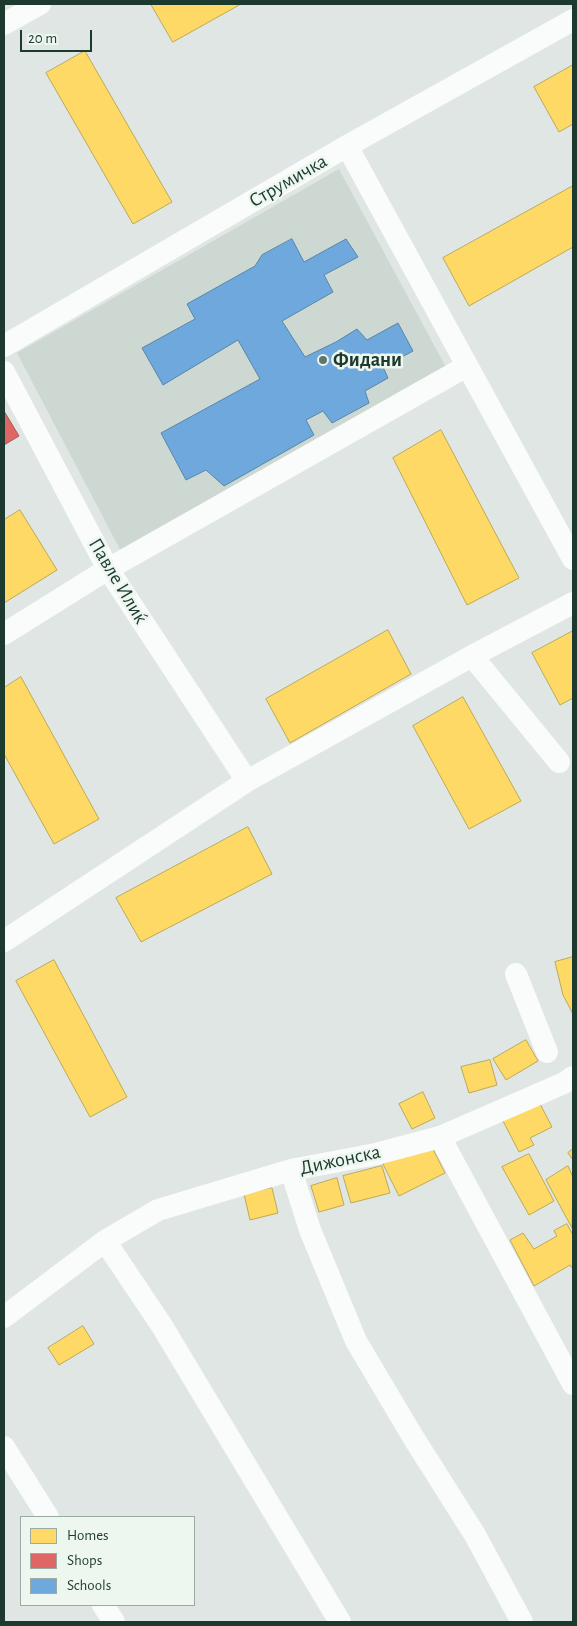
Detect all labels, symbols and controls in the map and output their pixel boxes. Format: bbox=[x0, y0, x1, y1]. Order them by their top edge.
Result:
scale bar bbox=[22, 20, 95, 52]
text: 20 m bbox=[28, 31, 57, 46]
street label: Струмичка bbox=[245, 149, 331, 213]
place label: Фидани bbox=[333, 348, 402, 372]
marker: Фидани bbox=[317, 354, 329, 366]
street label: Павле Илиќ bbox=[83, 534, 153, 628]
street label: Дижонска bbox=[297, 1140, 383, 1180]
legend bbox=[20, 1516, 195, 1606]
text: Homes bbox=[67, 1528, 109, 1543]
text: Shops bbox=[67, 1553, 102, 1568]
text: Schools bbox=[67, 1578, 111, 1593]

